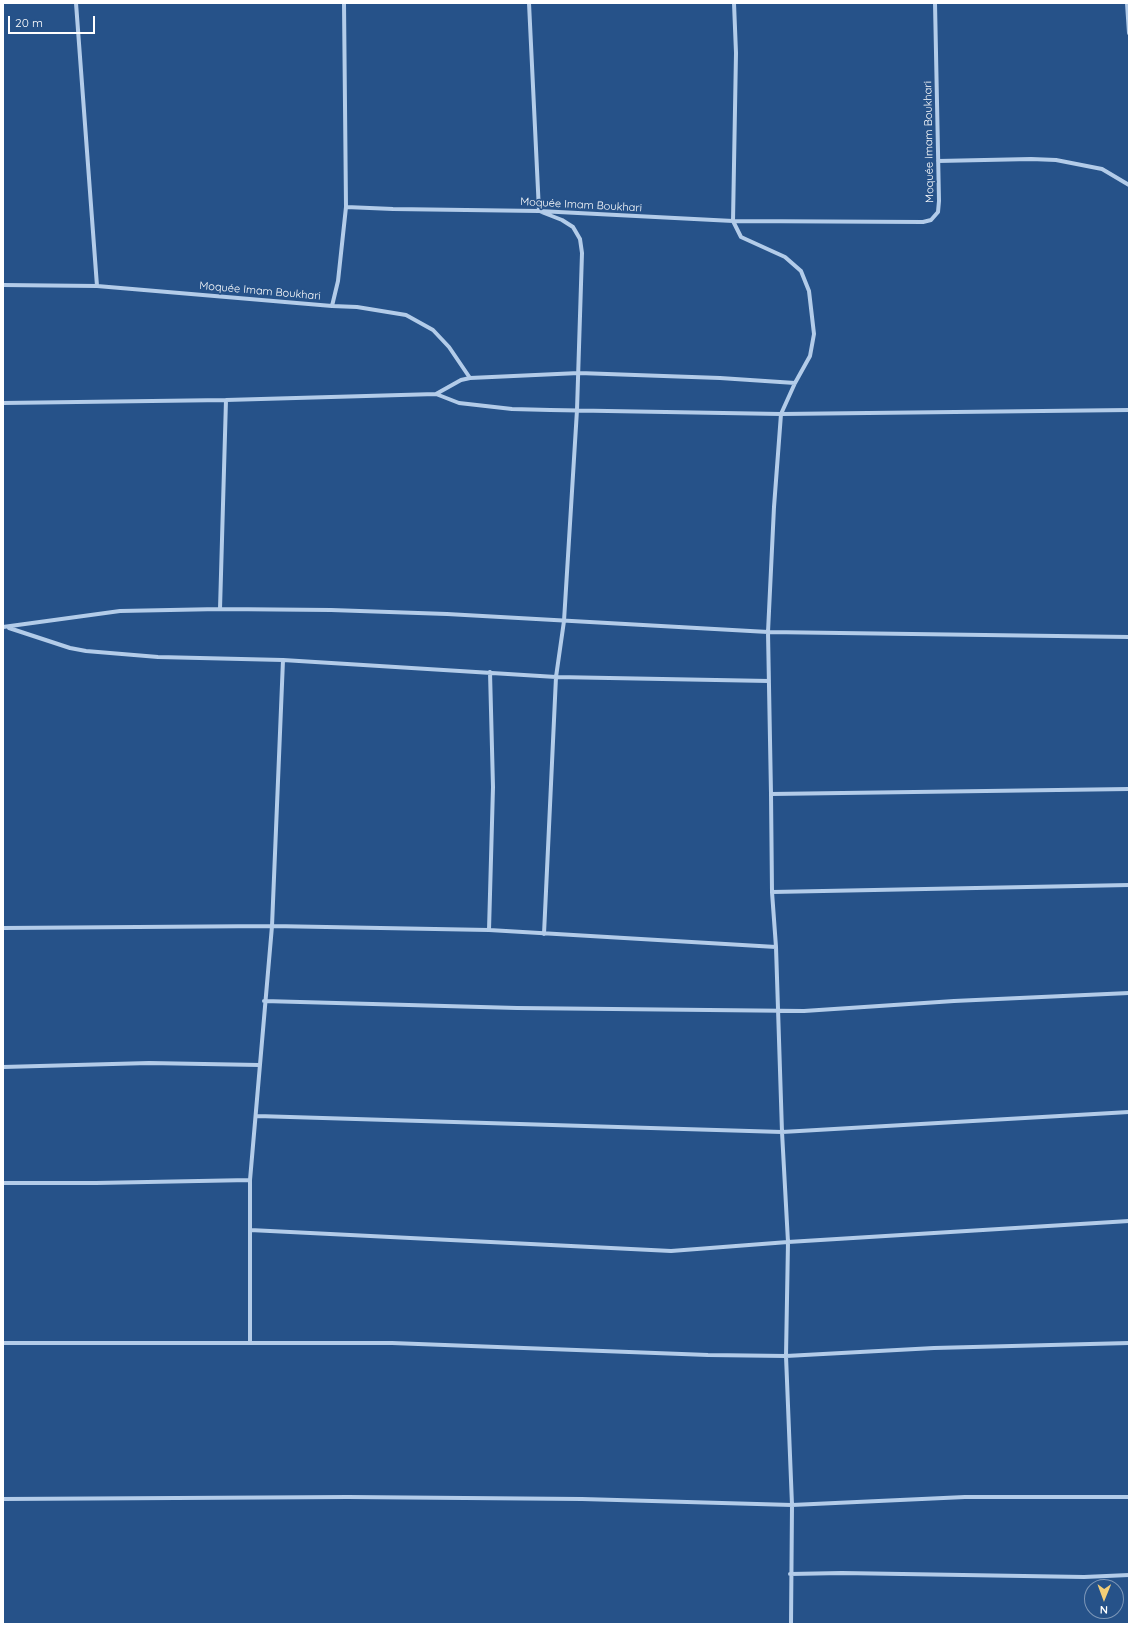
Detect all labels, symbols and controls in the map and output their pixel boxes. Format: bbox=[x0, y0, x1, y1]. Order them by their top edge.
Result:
scale bar bbox=[10, 8, 97, 34]
text: 20 m bbox=[15, 15, 43, 30]
street label: Moquée Imam Boukhari bbox=[921, 81, 937, 203]
street label: Moquée Imam Boukhari bbox=[520, 195, 642, 215]
street label: Moquée Imam Boukhari bbox=[199, 279, 321, 303]
north arrow bbox=[1084, 1579, 1124, 1619]
text: N bbox=[1100, 1603, 1108, 1617]

